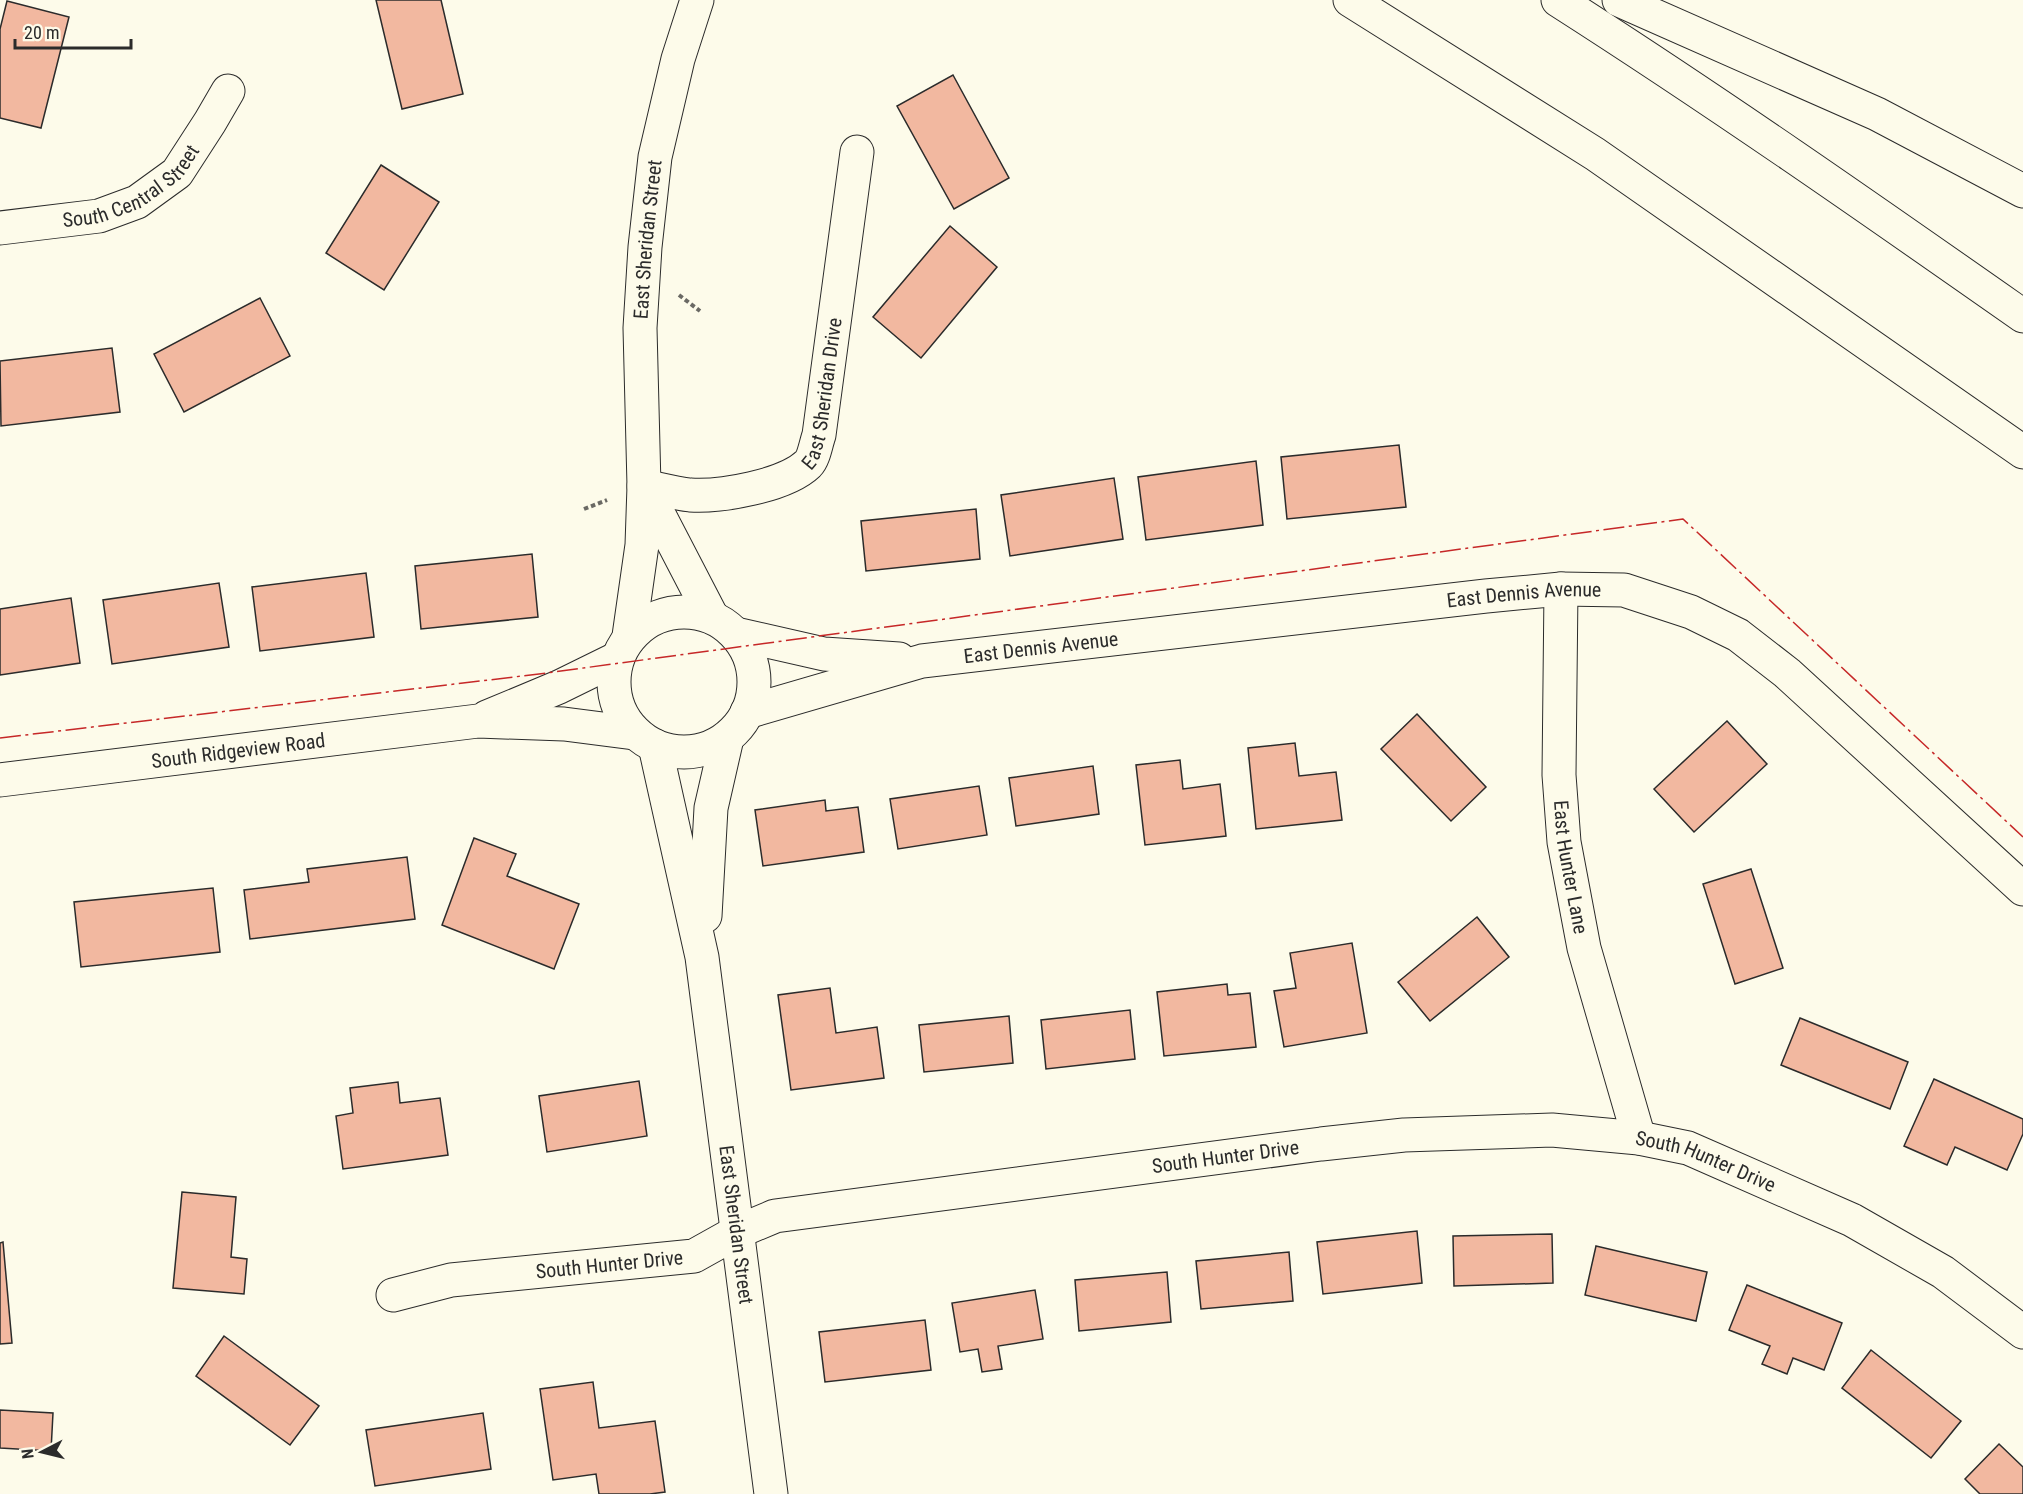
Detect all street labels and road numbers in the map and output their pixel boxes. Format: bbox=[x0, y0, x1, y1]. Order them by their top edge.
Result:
street label: South Central Street bbox=[61, 140, 204, 232]
street label: East Sheridan Street bbox=[629, 158, 667, 320]
street label: East Sheridan Drive bbox=[796, 316, 847, 475]
street label: East Dennis Avenue bbox=[1445, 577, 1601, 612]
street label: East Dennis Avenue bbox=[962, 626, 1119, 668]
street label: South Ridgeview Road bbox=[150, 728, 326, 773]
street label: East Hunter Lane bbox=[1549, 799, 1593, 936]
street label: South Hunter Drive bbox=[1633, 1126, 1780, 1197]
street label: South Hunter Drive bbox=[1151, 1135, 1300, 1178]
street label: East Sheridan Street bbox=[714, 1144, 758, 1306]
street label: South Hunter Drive bbox=[535, 1245, 684, 1284]

